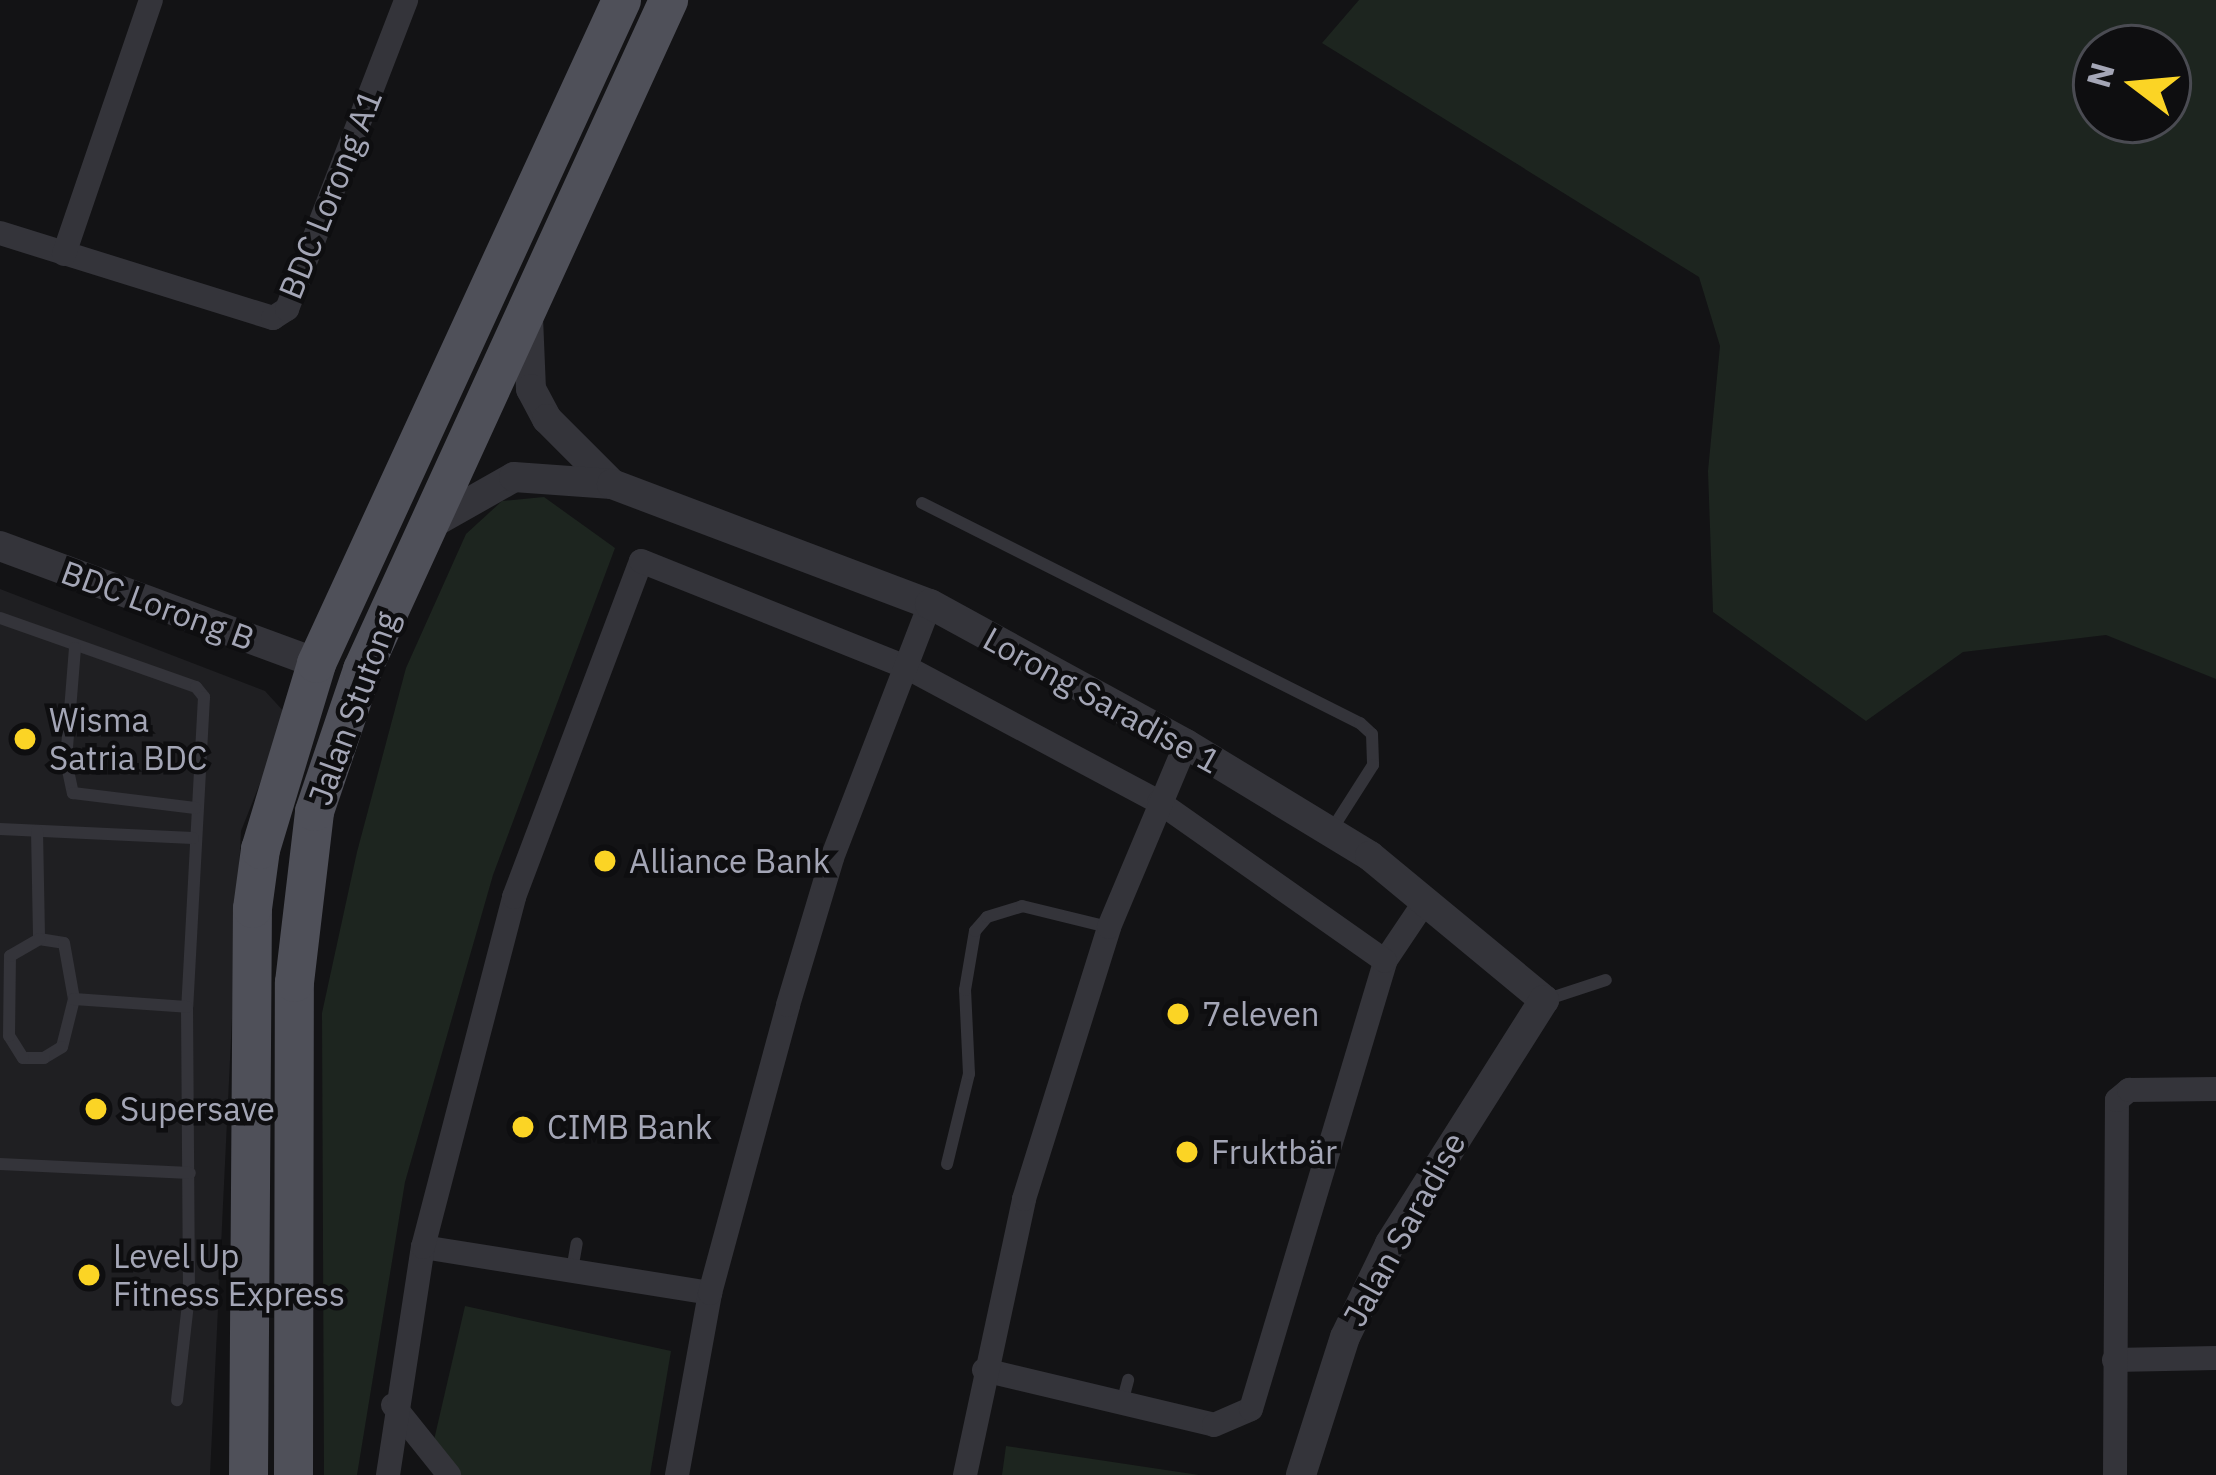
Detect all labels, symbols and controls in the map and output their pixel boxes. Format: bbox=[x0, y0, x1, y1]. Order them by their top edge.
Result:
north arrow bbox=[2072, 24, 2192, 144]
text: N bbox=[2076, 57, 2124, 92]
street label: BDC Lorong A1 bbox=[270, 84, 390, 304]
street label: BDC Lorong B bbox=[56, 552, 260, 658]
street label: Jalan Stutong bbox=[300, 606, 406, 810]
street label: Lorong Saradise 1 bbox=[977, 619, 1227, 781]
place label: Wisma Satria BDC bbox=[49, 700, 207, 778]
marker: Wisma Satria BDC bbox=[12, 726, 38, 752]
place label: Alliance Bank bbox=[629, 841, 830, 881]
marker: Alliance Bank bbox=[592, 848, 618, 874]
place label: 7eleven bbox=[1202, 994, 1320, 1034]
marker: 7eleven bbox=[1165, 1001, 1191, 1027]
place label: Supersave bbox=[120, 1089, 275, 1129]
marker: Supersave bbox=[83, 1096, 109, 1122]
place label: CIMB Bank bbox=[547, 1107, 712, 1147]
marker: CIMB Bank bbox=[510, 1114, 536, 1140]
street label: Jalan Saradise bbox=[1334, 1125, 1474, 1333]
place label: Fruktbär bbox=[1211, 1132, 1337, 1172]
marker: Fruktbär bbox=[1174, 1139, 1200, 1165]
place label: Level Up Fitness Express bbox=[113, 1236, 345, 1314]
marker: Level Up Fitness Express bbox=[76, 1262, 102, 1288]

